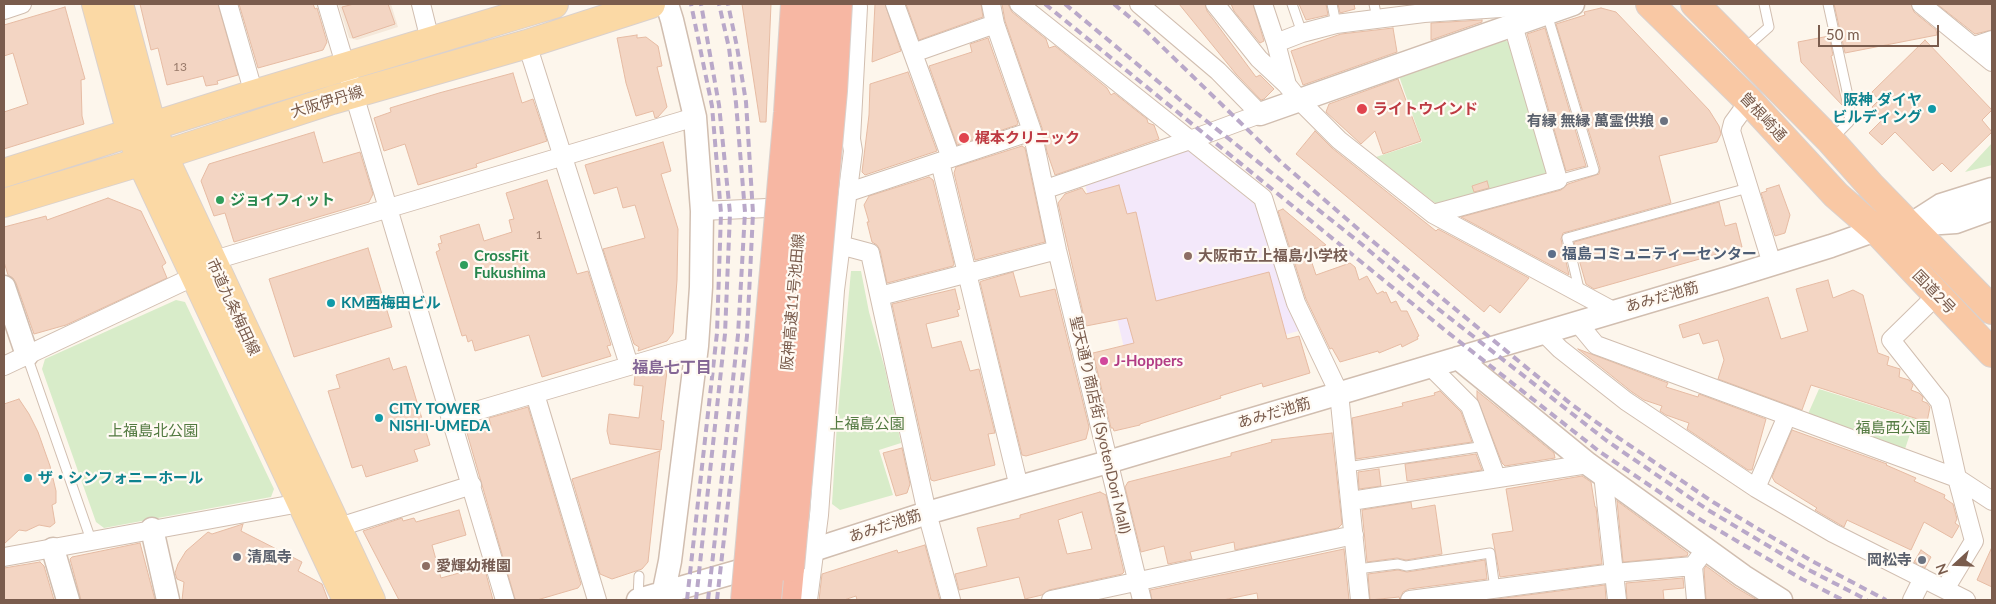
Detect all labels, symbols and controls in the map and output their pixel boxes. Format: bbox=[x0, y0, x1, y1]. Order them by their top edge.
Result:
scale bar bbox=[1821, 15, 1942, 47]
text: 50 m bbox=[1826, 25, 1860, 43]
house number: 13 bbox=[173, 60, 187, 74]
street label: 大阪伊丹線 bbox=[289, 82, 365, 122]
street label: 曽根崎通 bbox=[1736, 89, 1790, 145]
place label: 阪神 ダイヤ ビルディング bbox=[1832, 91, 1922, 126]
place label: ライトウインド bbox=[1373, 100, 1478, 118]
marker: ライトウインド bbox=[1355, 102, 1369, 116]
marker: 阪神 ダイヤ ビルディング bbox=[1926, 103, 1938, 115]
place label: 有縁 無縁 萬霊供羪 bbox=[1527, 112, 1654, 130]
marker: 有縁 無縁 萬霊供羪 bbox=[1658, 115, 1670, 127]
place label: 梶本クリニック bbox=[975, 129, 1080, 147]
marker: 梶本クリニック bbox=[957, 131, 971, 145]
place label: ジョイフィット bbox=[230, 191, 335, 209]
marker: ジョイフィット bbox=[214, 194, 226, 206]
house number: 1 bbox=[536, 228, 542, 242]
street label: 阪神高速11号池田線 bbox=[778, 233, 808, 371]
place label: 福島コミュニティーセンター bbox=[1562, 245, 1757, 263]
place label: CrossFit Fukushima bbox=[474, 247, 546, 282]
place label: 大阪市立上福島小学校 bbox=[1198, 247, 1348, 265]
marker: 福島コミュニティーセンター bbox=[1546, 248, 1558, 260]
marker: 大阪市立上福島小学校 bbox=[1182, 250, 1194, 262]
street label: 市道九条梅田線 bbox=[203, 256, 263, 358]
marker: CrossFit Fukushima bbox=[458, 259, 470, 271]
street label: 国道2号 bbox=[1909, 266, 1959, 318]
street label: あみだ池筋 bbox=[1623, 278, 1701, 316]
place label: KM西梅田ビル bbox=[341, 294, 440, 312]
marker: KM西梅田ビル bbox=[325, 297, 337, 309]
street label: 聖天通り商店街 (SyotenDori Mall) bbox=[1066, 314, 1134, 536]
place label: J-Hoppers bbox=[1114, 352, 1183, 370]
marker: J-Hoppers bbox=[1098, 355, 1110, 367]
district label: 福島七丁目 bbox=[632, 358, 712, 378]
street label: あみだ池筋 bbox=[1235, 394, 1313, 432]
place label: CITY TOWER NISHI-UMEDA bbox=[389, 400, 490, 435]
marker: CITY TOWER NISHI-UMEDA bbox=[373, 412, 385, 424]
park label: 上福島公園 bbox=[830, 415, 904, 433]
park label: 福島西公園 bbox=[1856, 419, 1930, 437]
park label: 上福島北公園 bbox=[108, 422, 198, 440]
place label: ザ・シンフォニーホール bbox=[38, 469, 203, 487]
marker: ザ・シンフォニーホール bbox=[22, 472, 34, 484]
street label: あみだ池筋 bbox=[847, 506, 923, 546]
north arrow bbox=[1931, 539, 1981, 589]
place label: 清風寺 bbox=[247, 548, 292, 566]
marker: 清風寺 bbox=[231, 551, 243, 563]
place label: 岡松寺 bbox=[1867, 551, 1912, 569]
marker: 岡松寺 bbox=[1916, 554, 1928, 566]
place label: 愛輝幼稚園 bbox=[436, 557, 511, 575]
marker: 愛輝幼稚園 bbox=[420, 560, 432, 572]
text: N bbox=[1932, 561, 1951, 577]

